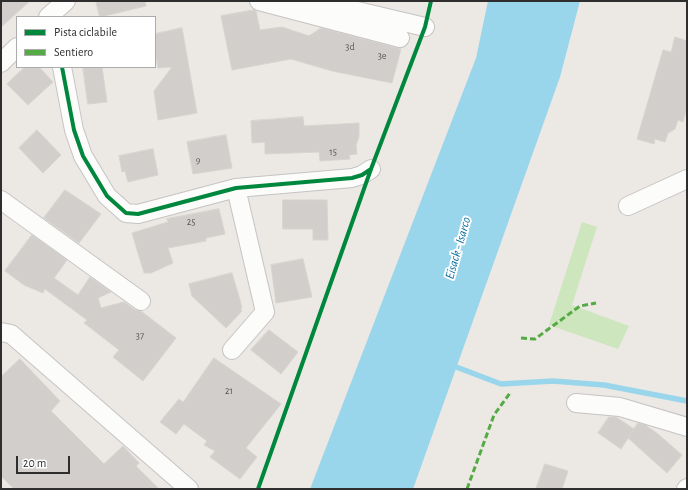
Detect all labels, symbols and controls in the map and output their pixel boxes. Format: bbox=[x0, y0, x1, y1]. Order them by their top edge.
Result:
legend bbox=[16, 16, 156, 68]
text: Pista ciclabile bbox=[54, 26, 117, 38]
house number: 3d bbox=[345, 41, 355, 53]
text: Sentiero bbox=[54, 46, 93, 58]
house number: 3e bbox=[378, 50, 386, 62]
house number: 15 bbox=[329, 146, 337, 158]
house number: 9 bbox=[196, 154, 200, 166]
water label: Eisack - Isarco bbox=[442, 215, 474, 281]
house number: 25 bbox=[187, 216, 195, 228]
house number: 37 bbox=[136, 330, 144, 342]
house number: 21 bbox=[225, 385, 233, 397]
scale bar bbox=[18, 448, 72, 474]
text: 20 m bbox=[23, 457, 46, 469]

